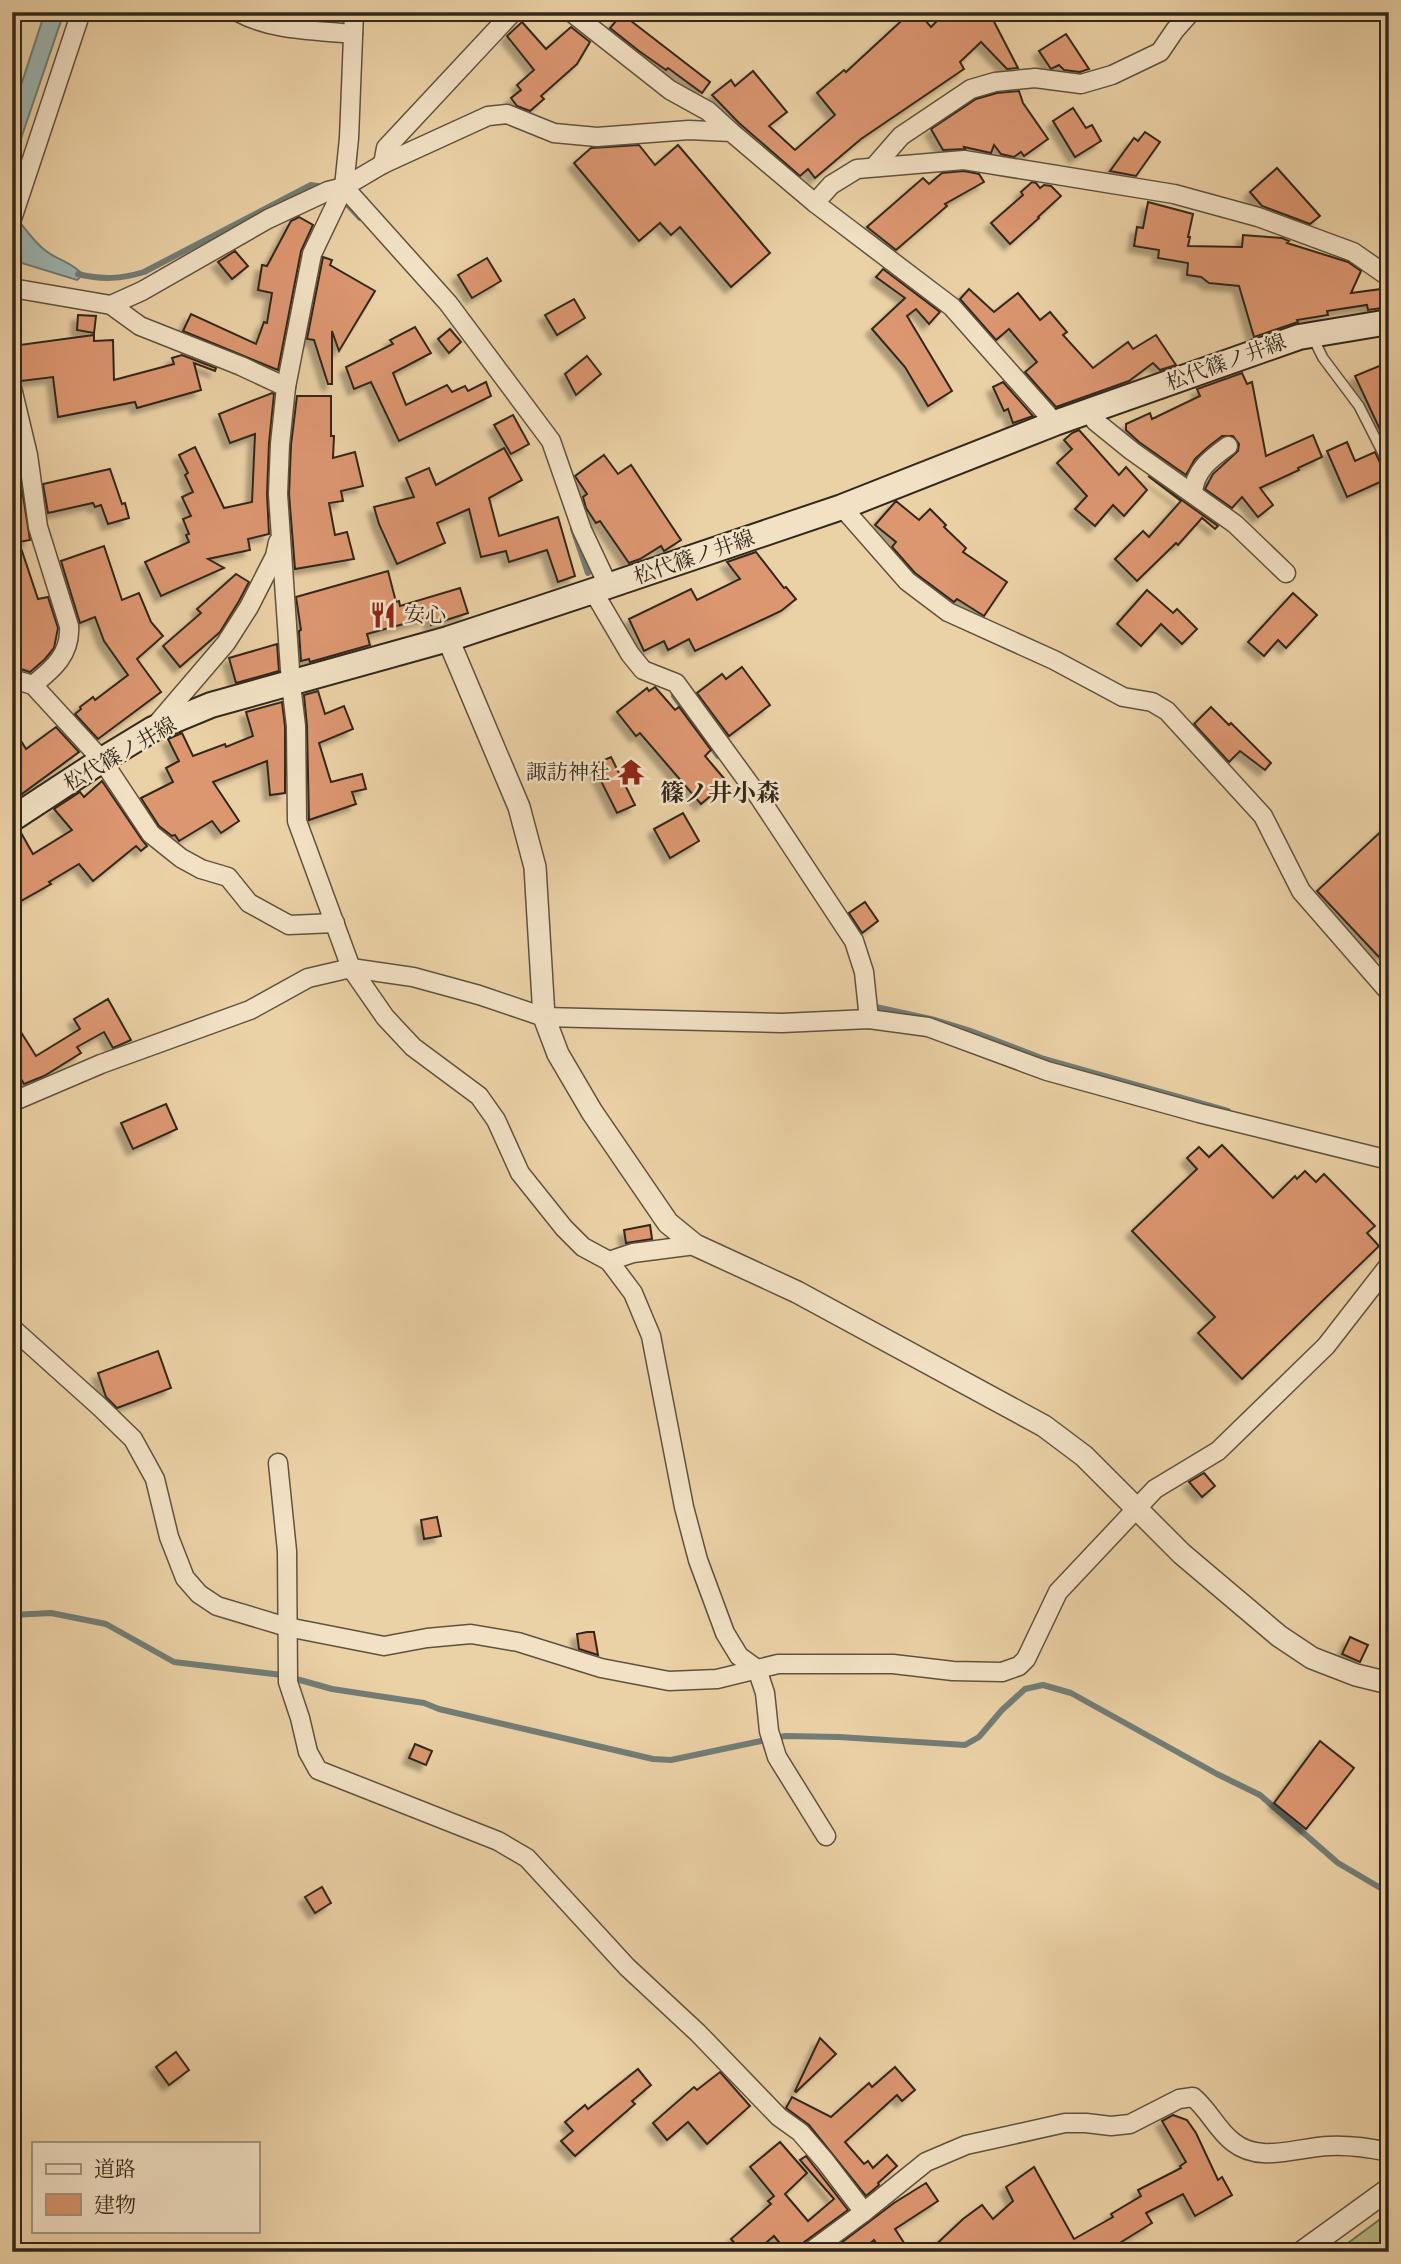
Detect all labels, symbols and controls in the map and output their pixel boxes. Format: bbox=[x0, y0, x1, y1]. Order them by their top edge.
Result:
street label: 松代篠ノ井線 bbox=[1162, 327, 1290, 397]
street label: 松代篠ノ井線 bbox=[630, 523, 758, 591]
restaurant icon: 安心 bbox=[368, 600, 398, 630]
place label: 安心 bbox=[404, 601, 446, 629]
street label: 松代篠ノ井線 bbox=[58, 710, 182, 798]
temple icon: 諏訪神社 bbox=[616, 757, 646, 787]
place label: 諏訪神社 bbox=[526, 758, 610, 786]
district label: 篠ノ井小森 bbox=[660, 777, 780, 809]
legend bbox=[32, 2142, 259, 2232]
text: 道路 bbox=[94, 2155, 136, 2183]
text: 建物 bbox=[94, 2191, 136, 2219]

